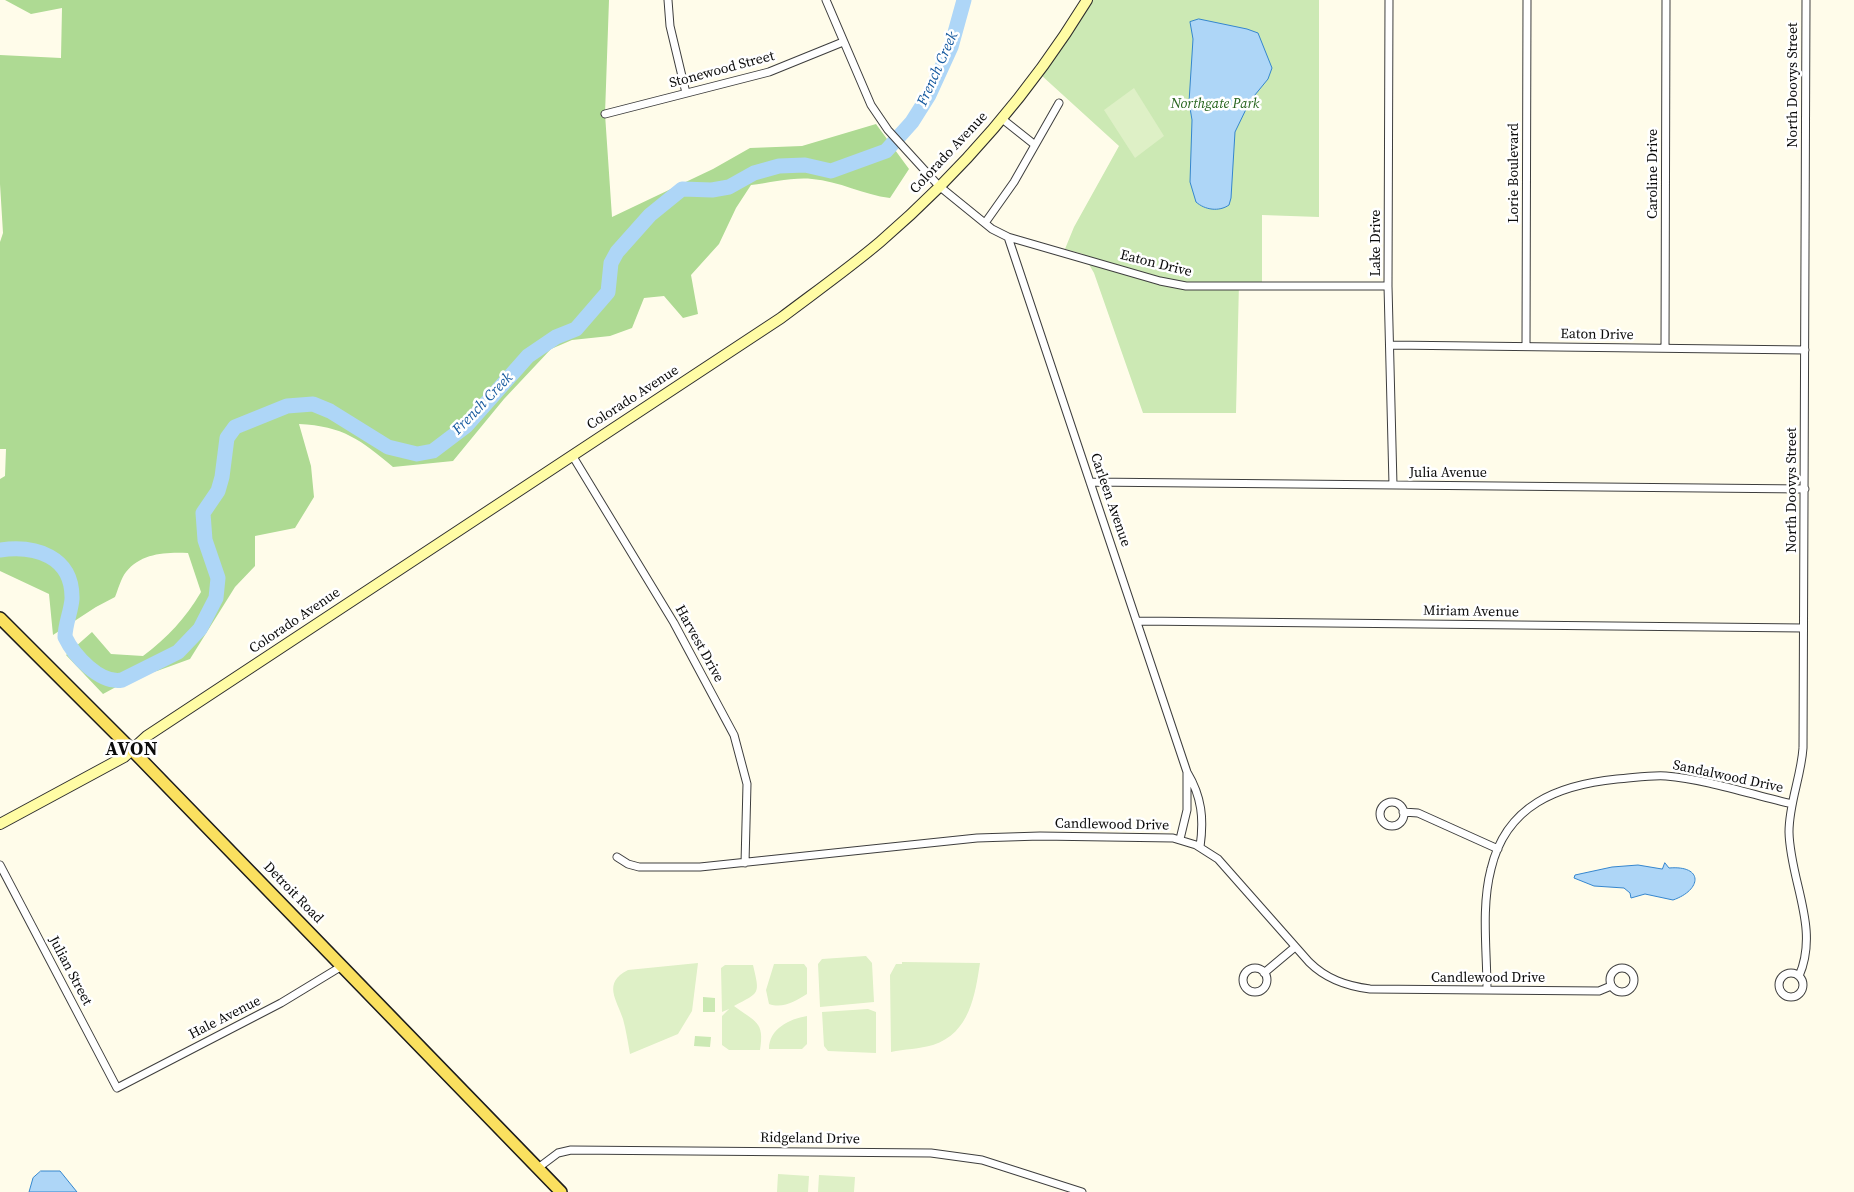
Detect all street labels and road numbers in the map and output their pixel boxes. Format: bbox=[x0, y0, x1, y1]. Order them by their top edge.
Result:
street label: North Doovys Street bbox=[1785, 22, 1801, 148]
street label: Stonewood Street bbox=[668, 48, 776, 92]
street label: Colorado Avenue bbox=[907, 109, 991, 197]
street label: Lorie Boulevard bbox=[1506, 123, 1522, 223]
street label: Caroline Drive bbox=[1645, 129, 1661, 219]
street label: Lake Drive bbox=[1368, 209, 1384, 277]
street label: Eaton Drive bbox=[1118, 247, 1194, 281]
street label: Eaton Drive bbox=[1560, 326, 1634, 344]
street label: Colorado Avenue bbox=[584, 362, 682, 434]
street label: North Doovys Street bbox=[1784, 427, 1800, 553]
street label: Carleen Avenue bbox=[1086, 451, 1134, 549]
street label: Julia Avenue bbox=[1409, 465, 1487, 481]
street label: Colorado Avenue bbox=[246, 584, 344, 658]
street label: Harvest Drive bbox=[671, 603, 727, 685]
street label: Miriam Avenue bbox=[1423, 603, 1519, 621]
street label: Sandalwood Drive bbox=[1671, 757, 1785, 797]
street label: Candlewood Drive bbox=[1055, 816, 1169, 834]
street label: Detroit Road bbox=[260, 859, 326, 927]
street label: Julian Street bbox=[45, 933, 95, 1009]
street label: Candlewood Drive bbox=[1431, 970, 1545, 986]
street label: Hale Avenue bbox=[186, 993, 264, 1043]
street label: Ridgeland Drive bbox=[760, 1130, 860, 1148]

